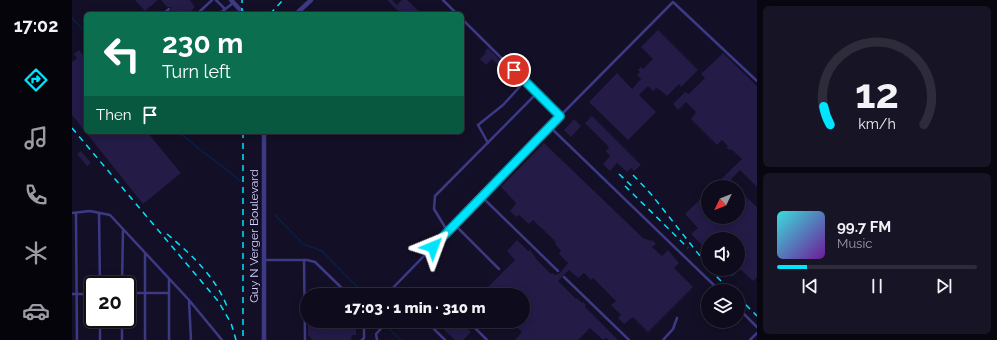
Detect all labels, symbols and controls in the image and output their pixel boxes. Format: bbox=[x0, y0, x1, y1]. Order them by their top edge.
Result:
text: 17:02 bbox=[14, 15, 58, 36]
text: 230 m bbox=[162, 27, 243, 60]
icon: left bbox=[96, 28, 148, 80]
pin bbox=[497, 53, 531, 87]
icon: arrive bbox=[503, 59, 525, 81]
text: Turn left bbox=[162, 61, 231, 82]
icon: directions bbox=[22, 66, 50, 94]
text: 12 bbox=[855, 68, 899, 117]
icon: arrive bbox=[139, 104, 161, 126]
text: Then bbox=[96, 106, 131, 124]
text: km/h bbox=[858, 115, 896, 131]
icon: music bbox=[22, 124, 50, 152]
street label: Guy N Verger Boulevard bbox=[247, 169, 261, 303]
north arrow bbox=[701, 180, 745, 224]
map controls bbox=[701, 180, 745, 328]
icon: phone bbox=[22, 181, 50, 209]
text: 99.7 FM bbox=[837, 218, 891, 236]
position arrow bbox=[412, 226, 454, 268]
button: sound bbox=[701, 232, 745, 276]
text: Music bbox=[837, 236, 872, 251]
icon: climate bbox=[22, 239, 50, 267]
icon: previous bbox=[799, 275, 821, 297]
icon: pause bbox=[866, 275, 888, 297]
icon: next bbox=[933, 275, 955, 297]
speed limit sign: 20 bbox=[84, 276, 136, 328]
button: layers bbox=[701, 284, 745, 328]
icon: car bbox=[22, 297, 50, 325]
text: 17:03 · 1 min · 310 m bbox=[345, 299, 485, 317]

